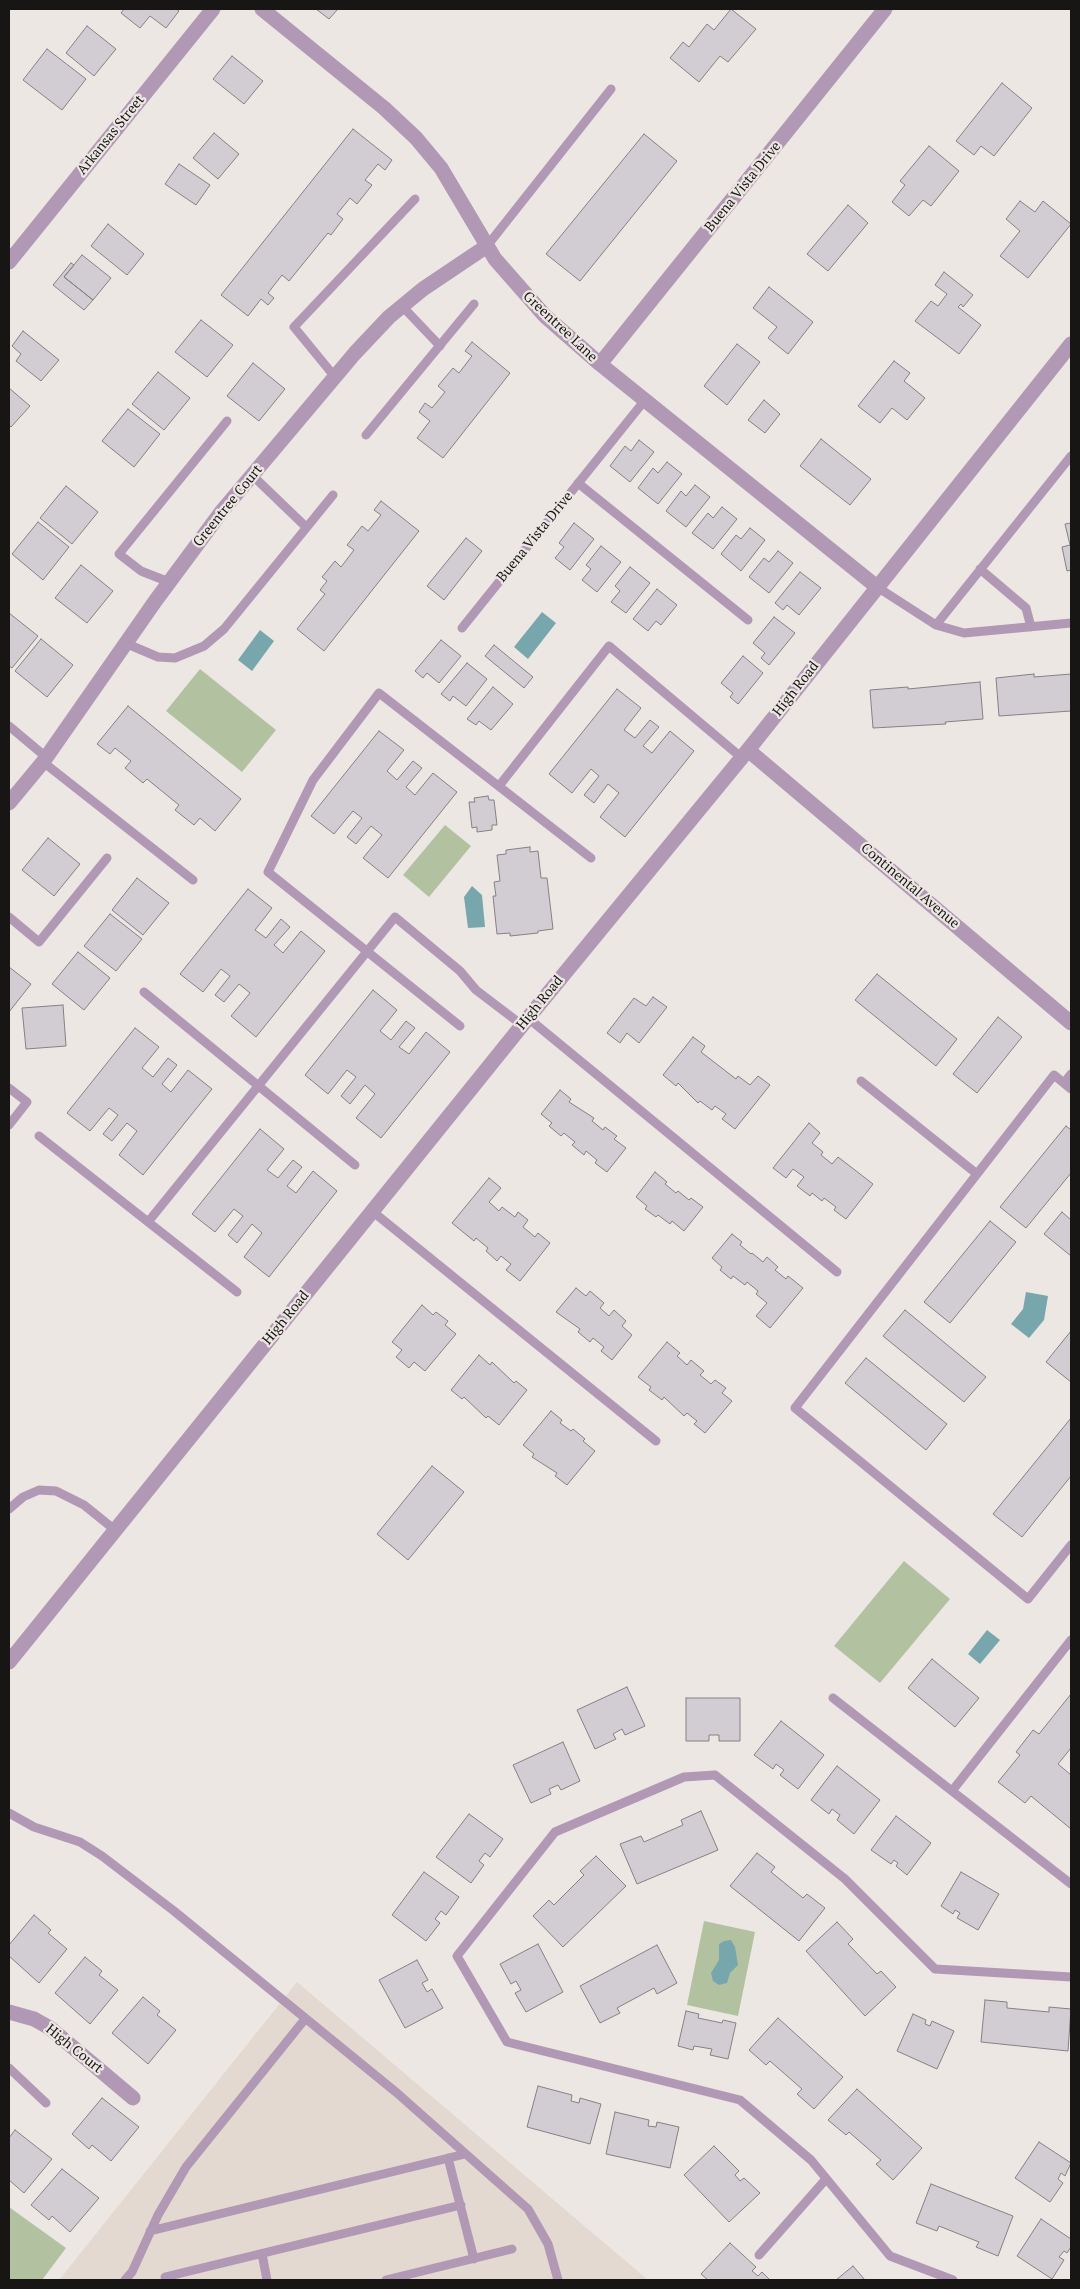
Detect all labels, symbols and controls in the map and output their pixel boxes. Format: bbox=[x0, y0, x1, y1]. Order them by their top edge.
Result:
street label: Arkansas Street bbox=[74, 92, 148, 178]
street label: Buena Vista Drive bbox=[701, 138, 785, 236]
street label: Greentree Lane bbox=[519, 288, 601, 366]
street label: Greentree Court bbox=[190, 462, 266, 550]
street label: Buena Vista Drive bbox=[493, 488, 577, 586]
street label: High Road bbox=[769, 658, 823, 720]
street label: Continental Avenue bbox=[857, 840, 963, 932]
street label: High Road bbox=[513, 973, 567, 1033]
street label: High Road bbox=[259, 1288, 313, 1348]
street label: High Court bbox=[42, 2021, 106, 2077]

